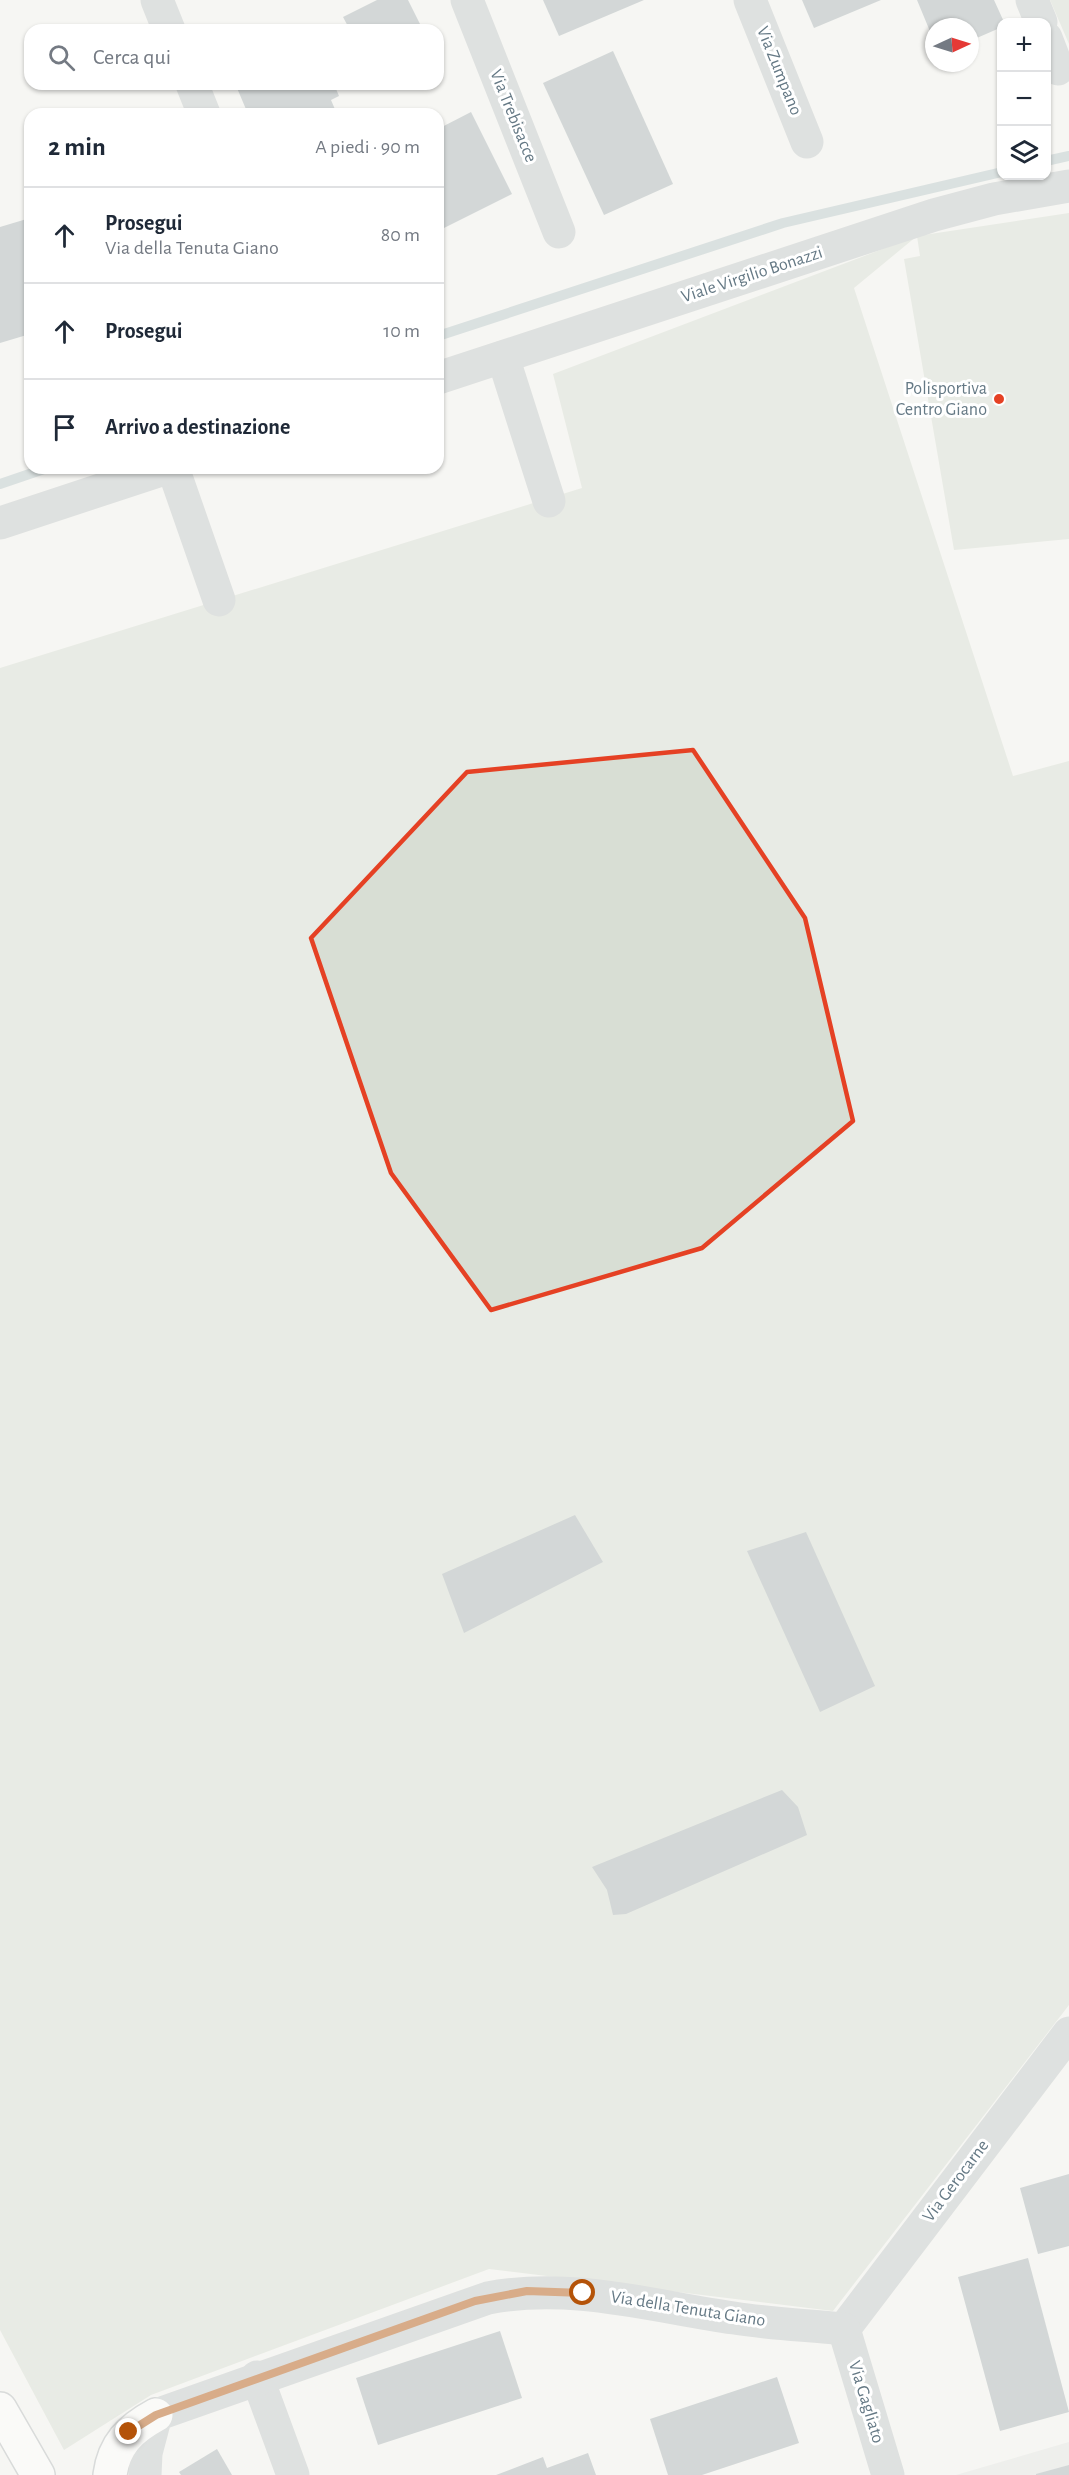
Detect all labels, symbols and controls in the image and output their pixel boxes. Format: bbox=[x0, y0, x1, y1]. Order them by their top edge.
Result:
north arrow bbox=[925, 18, 979, 72]
map controls bbox=[997, 18, 1051, 180]
button: + bbox=[997, 18, 1051, 72]
search box bbox=[24, 24, 444, 90]
street label: Via Zumpano bbox=[753, 24, 805, 118]
icon: search bbox=[45, 41, 78, 74]
text: Cerca qui bbox=[93, 46, 171, 68]
street label: Via Trebisacce bbox=[486, 67, 540, 165]
button: − bbox=[997, 72, 1051, 126]
button: layers bbox=[997, 126, 1051, 180]
text: 2 min bbox=[48, 134, 106, 160]
text: A piedi · 90 m bbox=[315, 137, 420, 157]
text: Prosegui bbox=[105, 212, 182, 234]
icon: ahead bbox=[48, 219, 81, 252]
text: 80 m bbox=[381, 225, 420, 245]
text: Via della Tenuta Giano bbox=[105, 238, 279, 258]
street label: Viale Virgilio Bonazzi bbox=[679, 244, 825, 306]
icon: ahead bbox=[48, 315, 81, 348]
text: Prosegui bbox=[105, 320, 182, 342]
text: 10 m bbox=[383, 321, 420, 341]
place label: Polisportiva Centro Giano bbox=[896, 380, 987, 419]
marker: Polisportiva Centro Giano bbox=[992, 392, 1006, 406]
icon: arrive bbox=[48, 411, 81, 444]
text: Arrivo a destinazione bbox=[105, 416, 290, 438]
street label: Via Gerocarne bbox=[919, 2137, 993, 2225]
route start bbox=[569, 2279, 595, 2305]
street label: Via della Tenuta Giano bbox=[609, 2288, 767, 2330]
street label: Via Gagliato bbox=[845, 2359, 887, 2445]
route end bbox=[115, 2418, 141, 2444]

